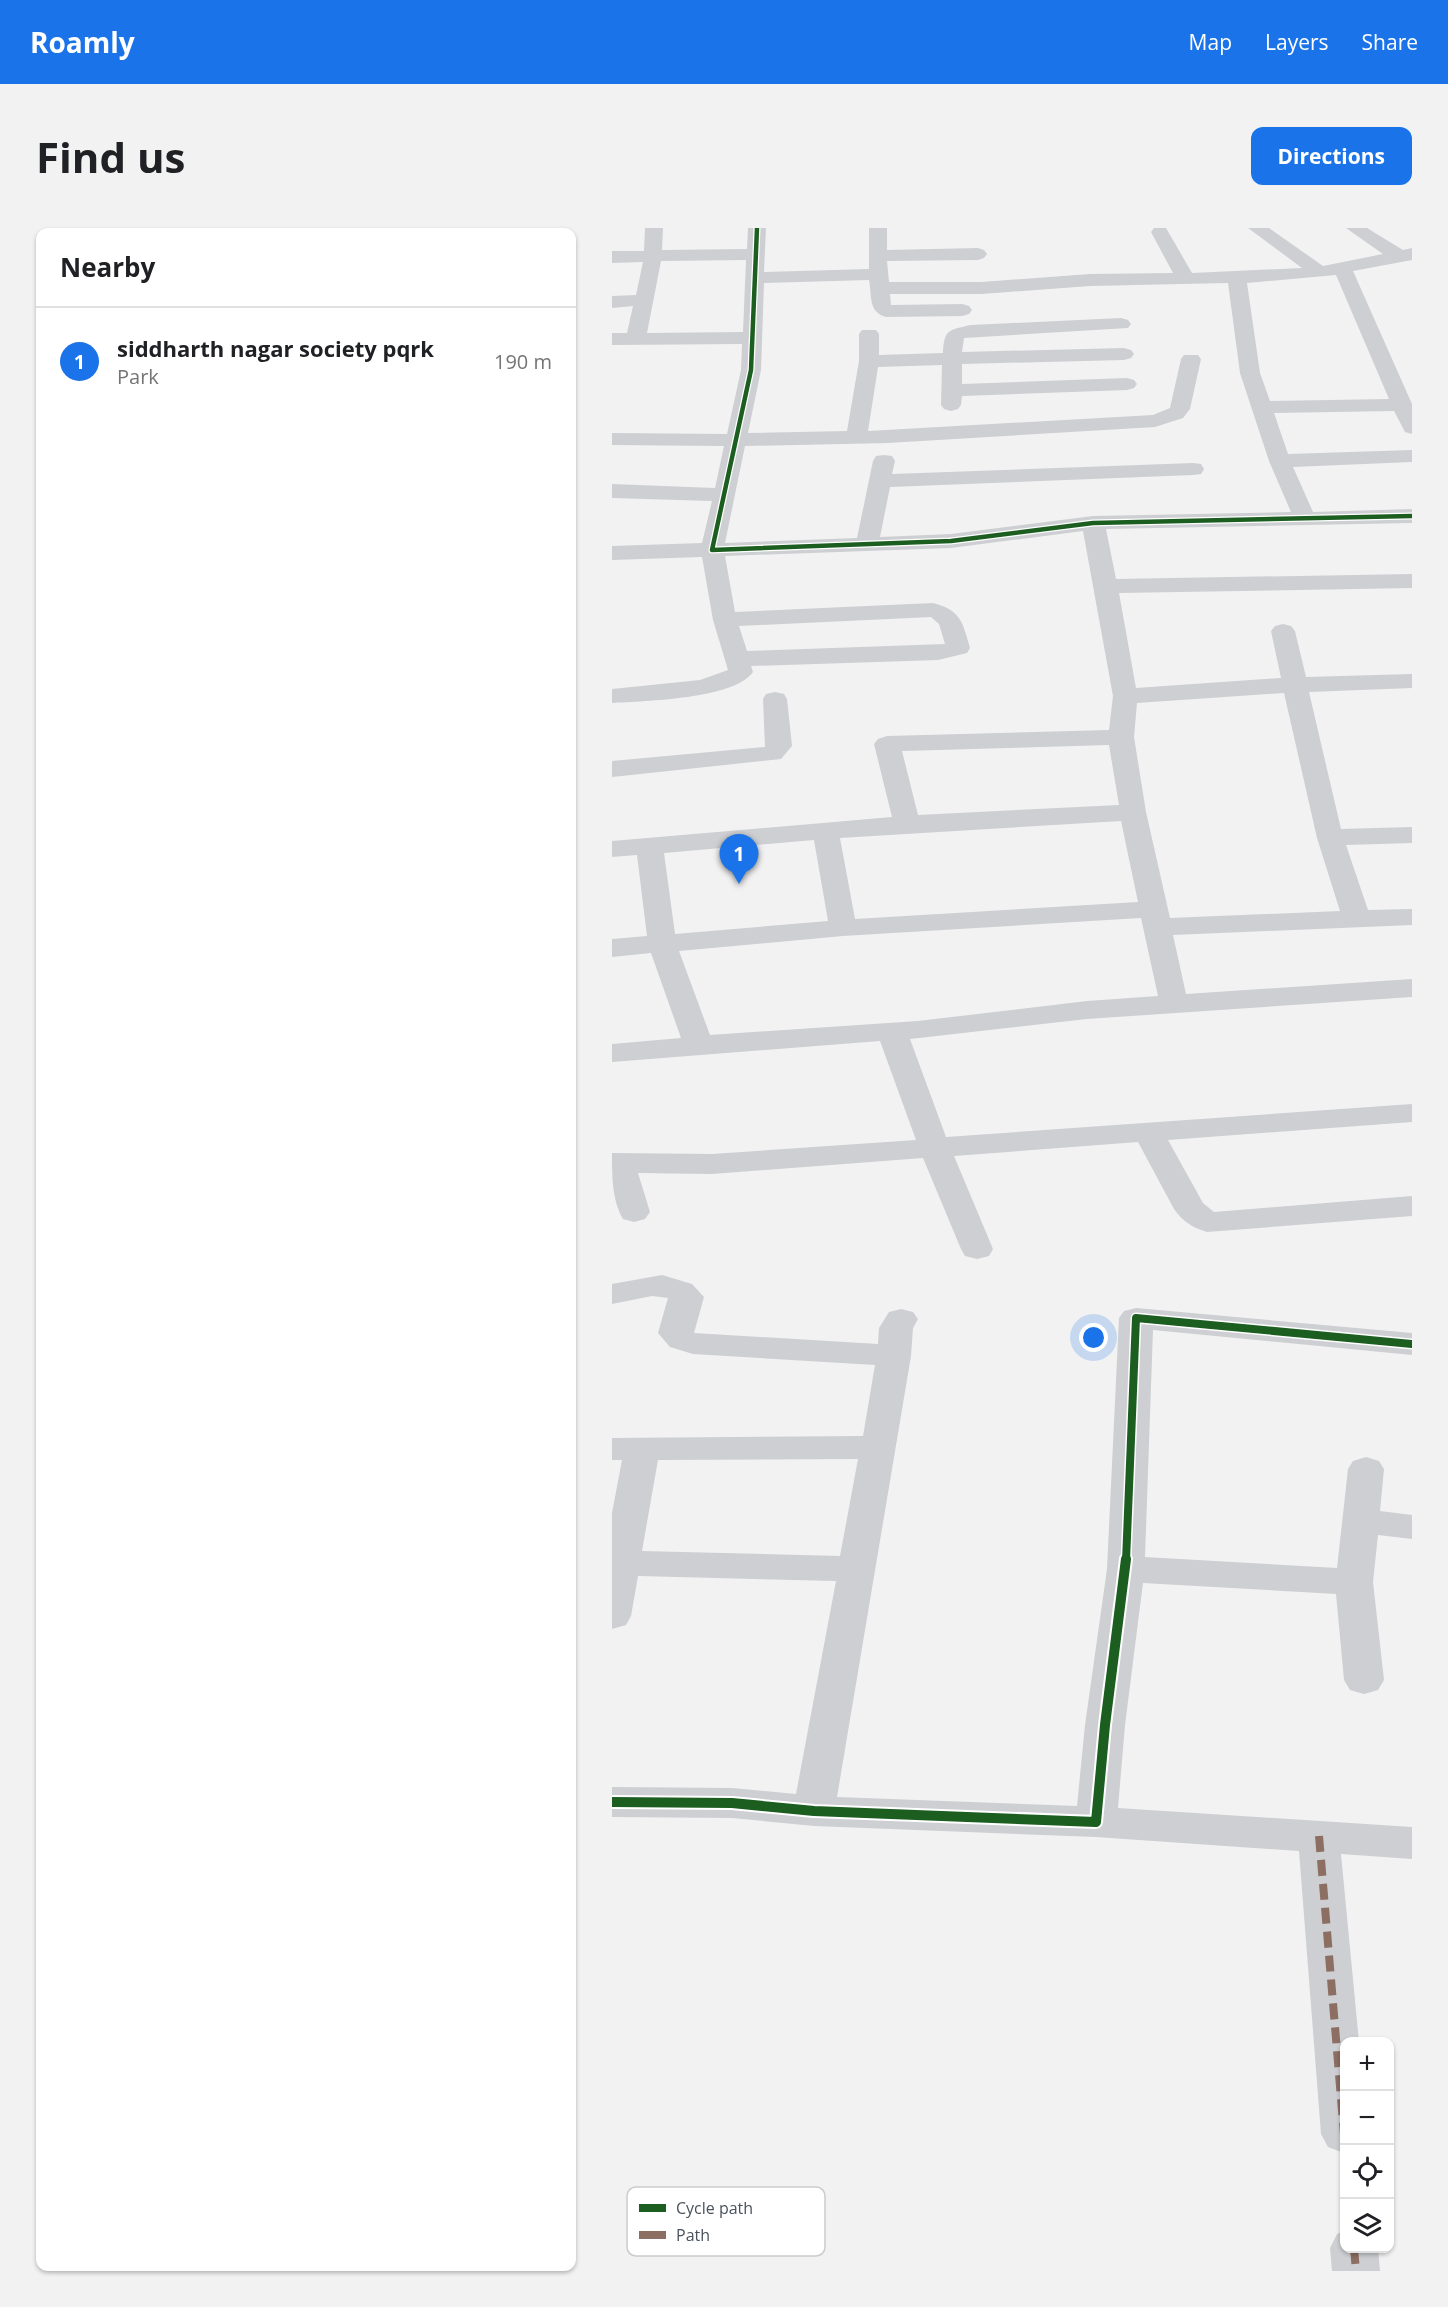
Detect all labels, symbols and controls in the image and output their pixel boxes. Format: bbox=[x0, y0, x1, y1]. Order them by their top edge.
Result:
text: Roamly bbox=[30, 23, 135, 61]
text: Map bbox=[1189, 28, 1232, 56]
text: Layers bbox=[1265, 28, 1329, 56]
text: Share bbox=[1362, 28, 1418, 56]
button: Directions bbox=[1251, 127, 1412, 185]
text: Find us bbox=[36, 128, 185, 185]
text: Nearby bbox=[60, 249, 155, 285]
text: siddharth nagar society pqrk bbox=[117, 333, 434, 363]
text: 1 bbox=[74, 348, 85, 375]
text: 190 m bbox=[494, 348, 552, 375]
text: Park bbox=[117, 363, 159, 390]
pin: 1 bbox=[720, 834, 758, 884]
your location bbox=[1079, 1323, 1108, 1352]
map controls bbox=[1340, 2037, 1394, 2253]
button: + bbox=[1340, 2037, 1394, 2091]
button: − bbox=[1340, 2091, 1394, 2145]
button: locate bbox=[1340, 2145, 1394, 2199]
legend bbox=[627, 2187, 825, 2256]
text: Cycle path bbox=[676, 2197, 753, 2219]
button: layers bbox=[1340, 2199, 1394, 2253]
text: Path bbox=[676, 2224, 710, 2246]

